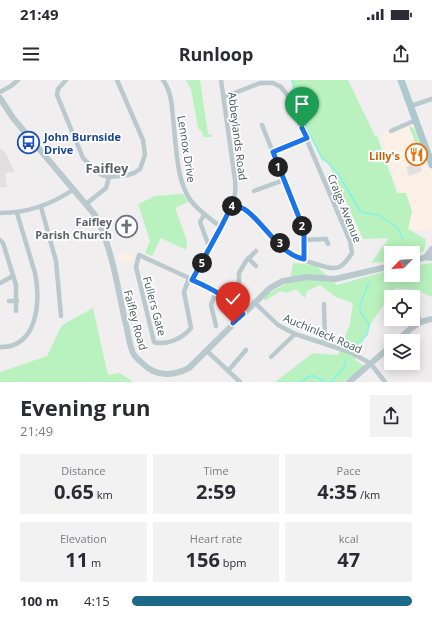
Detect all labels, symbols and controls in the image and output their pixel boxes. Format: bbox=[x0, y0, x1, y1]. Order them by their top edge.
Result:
text: 21:49 bbox=[20, 4, 59, 24]
text: Runloop bbox=[179, 42, 253, 66]
icon: menu bbox=[20, 43, 42, 65]
icon: share bbox=[390, 43, 412, 65]
pin bbox=[285, 87, 319, 128]
street label: Abbeylands Road bbox=[225, 91, 251, 181]
icon: arrive bbox=[291, 93, 313, 115]
street label: Lennox Drive bbox=[174, 114, 200, 184]
bus stop icon: John Burnside Drive bbox=[15, 129, 41, 155]
place label: John Burnside Drive bbox=[43, 129, 121, 157]
restaurant icon: Lilly's bbox=[403, 142, 429, 168]
place label: Lilly's bbox=[369, 148, 401, 163]
pin: 1 bbox=[268, 157, 288, 177]
district label: Faifley bbox=[85, 159, 129, 177]
text: 1 bbox=[275, 159, 281, 174]
street label: Craigs Avenue bbox=[324, 171, 366, 245]
pin: 4 bbox=[222, 196, 242, 216]
text: 4 bbox=[229, 198, 235, 213]
place label: Faifley Parish Church bbox=[35, 214, 113, 242]
church icon: Faifley Parish Church bbox=[114, 214, 140, 240]
pin: 2 bbox=[292, 216, 312, 236]
text: 2 bbox=[299, 218, 305, 233]
pin: 3 bbox=[270, 233, 290, 253]
text: 3 bbox=[277, 235, 283, 250]
north arrow bbox=[384, 246, 420, 282]
map controls bbox=[384, 246, 420, 370]
pin: 5 bbox=[192, 253, 212, 273]
text: 5 bbox=[199, 255, 205, 270]
street label: Fullers Gate bbox=[140, 275, 170, 337]
pin bbox=[216, 282, 250, 323]
street label: Faifley Road bbox=[121, 288, 151, 352]
icon: check bbox=[222, 288, 244, 310]
button: locate bbox=[384, 290, 420, 326]
street label: Auchinleck Road bbox=[281, 310, 365, 356]
button: layers bbox=[384, 334, 420, 370]
text: Evening run bbox=[20, 392, 151, 422]
button: share bbox=[370, 395, 412, 437]
text: 21:49 bbox=[20, 422, 53, 440]
text: Distance bbox=[61, 463, 105, 478]
text: Time bbox=[203, 463, 229, 478]
text: Pace bbox=[337, 463, 361, 478]
text: 0.65 bbox=[54, 478, 94, 505]
text: 2:59 bbox=[196, 478, 236, 505]
text: 4:35 bbox=[317, 478, 357, 505]
text: km bbox=[94, 487, 113, 502]
text: /km bbox=[357, 487, 380, 502]
text: Elevation bbox=[60, 531, 107, 546]
text: Heart rate bbox=[190, 531, 242, 546]
text: kcal bbox=[339, 531, 359, 546]
text: 11 bbox=[65, 546, 88, 573]
text: 156 bbox=[186, 546, 220, 573]
text: 47 bbox=[337, 546, 360, 573]
text: m bbox=[88, 555, 101, 570]
text: bpm bbox=[220, 555, 246, 570]
text: 100 m bbox=[20, 592, 58, 610]
text: 4:15 bbox=[84, 592, 110, 610]

